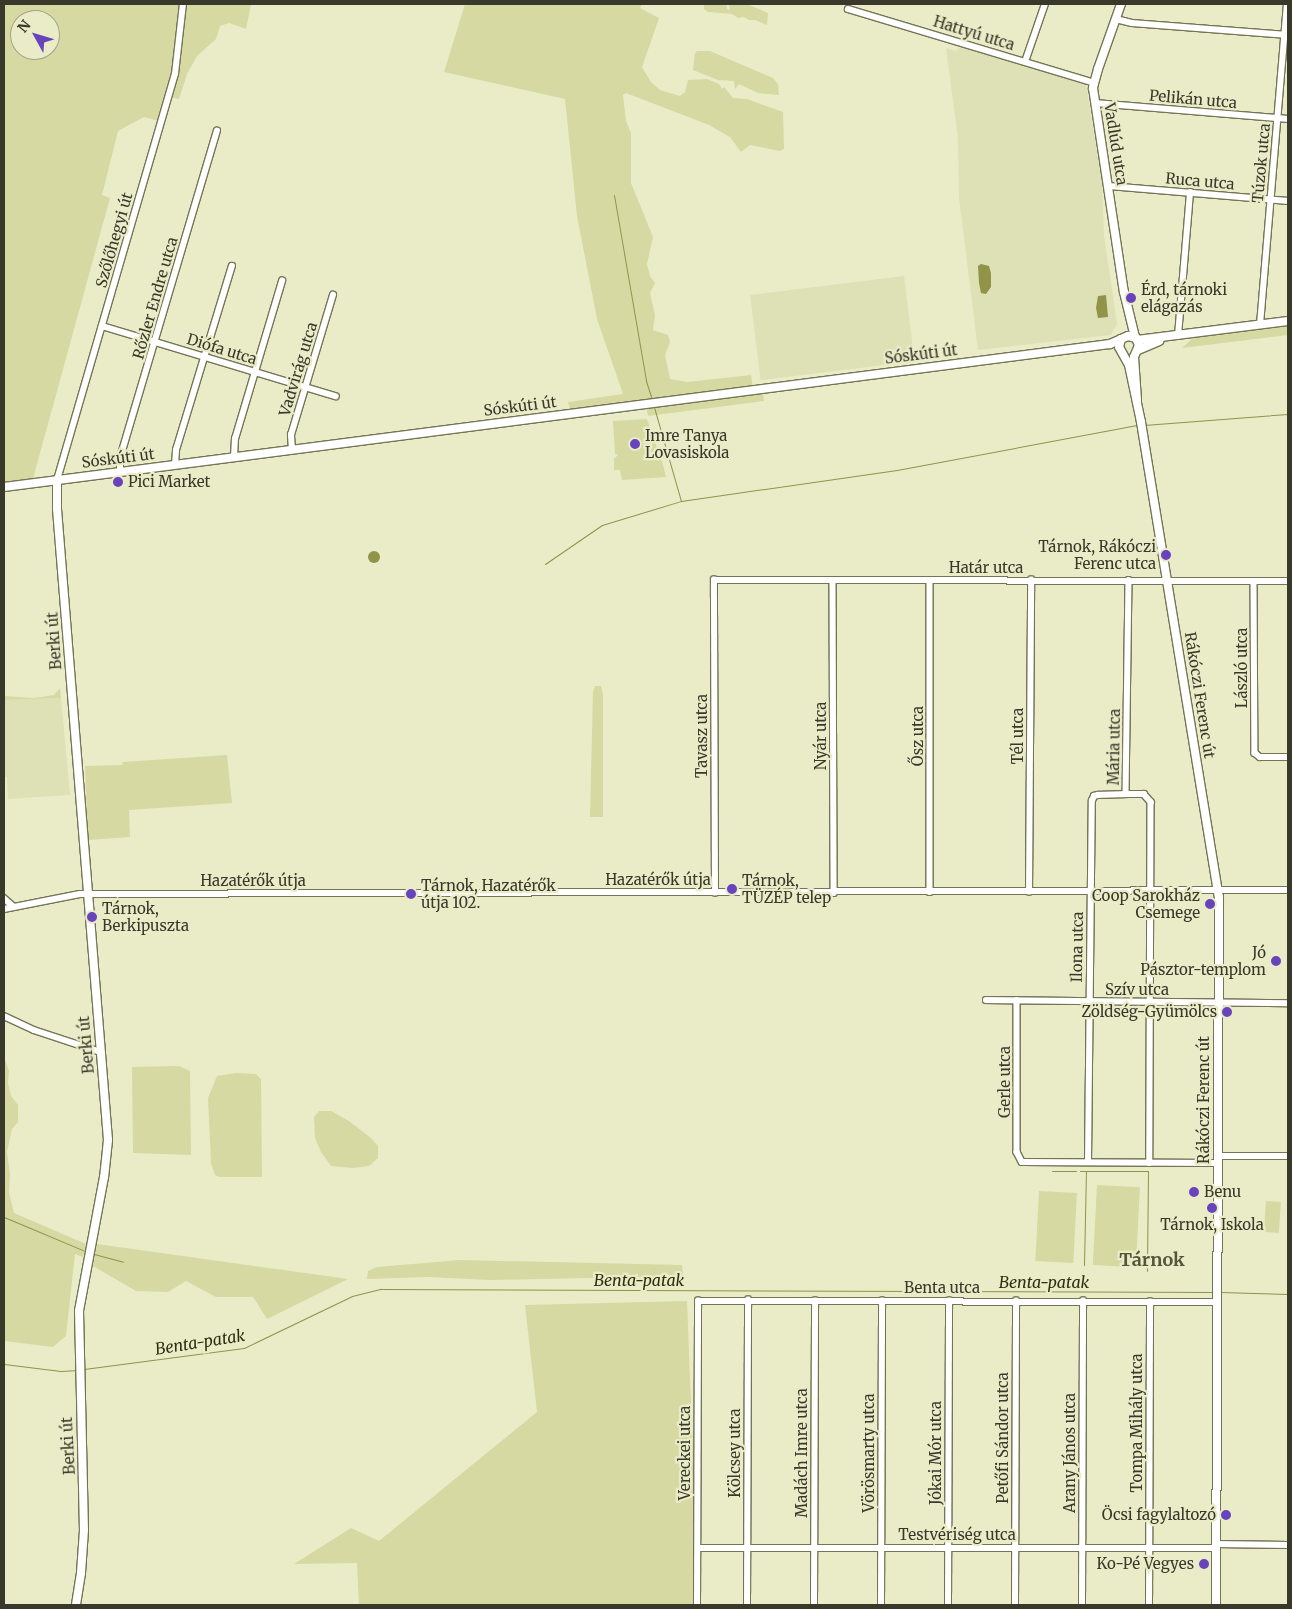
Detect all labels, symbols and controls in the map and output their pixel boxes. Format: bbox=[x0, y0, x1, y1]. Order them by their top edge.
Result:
north arrow bbox=[10, 10, 60, 60]
street label: Hattyú utca bbox=[931, 12, 1017, 54]
text: N bbox=[14, 16, 35, 36]
street label: Pelikán utca bbox=[1148, 86, 1238, 112]
street label: Vadlúd utca bbox=[1101, 101, 1131, 187]
street label: Túzok utca bbox=[1249, 122, 1273, 204]
street label: Ruca utca bbox=[1165, 169, 1235, 193]
street label: Szőlőhegyi út bbox=[92, 190, 136, 290]
street label: Rőzler Endre utca bbox=[129, 235, 181, 361]
place label: Érd, tárnoki elágazás bbox=[1141, 280, 1227, 315]
marker: Érd, tárnoki elágazás bbox=[1125, 292, 1137, 304]
street label: Vadvirág utca bbox=[275, 320, 321, 418]
street label: Diófa utca bbox=[185, 330, 259, 368]
street label: Sóskúti út bbox=[884, 341, 958, 367]
street label: Sóskúti út bbox=[483, 393, 557, 419]
place label: Imre Tanya Lovasiskola bbox=[645, 426, 729, 461]
marker: Imre Tanya Lovasiskola bbox=[629, 438, 641, 450]
street label: Sóskúti út bbox=[81, 445, 155, 471]
place label: Pici Market bbox=[128, 473, 210, 491]
marker: Pici Market bbox=[112, 476, 124, 488]
place label: Tárnok, Rákóczi Ferenc utca bbox=[1038, 537, 1156, 572]
marker: Tárnok, Rákóczi Ferenc utca bbox=[1160, 549, 1172, 561]
street label: Határ utca bbox=[949, 559, 1023, 577]
street label: Berki út bbox=[43, 612, 65, 670]
street label: László utca bbox=[1233, 628, 1251, 708]
street label: Rákóczi Ferenc út bbox=[1181, 631, 1219, 759]
street label: Tavasz utca bbox=[693, 694, 711, 778]
street label: Nyár utca bbox=[812, 702, 830, 770]
street label: Ősz utca bbox=[909, 706, 927, 766]
street label: Tél utca bbox=[1009, 708, 1027, 764]
street label: Mária utca bbox=[1104, 709, 1124, 785]
street label: Hazatérők útja bbox=[605, 871, 711, 889]
place label: Tárnok, TÜZÉP telep bbox=[742, 871, 831, 906]
street label: Hazatérők útja bbox=[200, 872, 306, 890]
place label: Tárnok, Hazatérők útja 102. bbox=[421, 876, 556, 911]
marker: Tárnok, TÜZÉP telep bbox=[726, 883, 738, 895]
place label: Coop Sarokház Csemege bbox=[1092, 886, 1200, 921]
marker: Tárnok, Hazatérők útja 102. bbox=[405, 888, 417, 900]
marker: Coop Sarokház Csemege bbox=[1204, 898, 1216, 910]
place label: Tárnok, Berkipuszta bbox=[102, 899, 189, 934]
marker: Tárnok, Berkipuszta bbox=[86, 911, 98, 923]
street label: Ilona utca bbox=[1067, 911, 1087, 983]
place label: Jó Pásztor-templom bbox=[1140, 943, 1266, 978]
marker: Jó Pásztor-templom bbox=[1270, 955, 1282, 967]
street label: Szív utca bbox=[1105, 981, 1169, 999]
place label: Zöldség-Gyümölcs bbox=[1081, 1003, 1217, 1021]
marker: Zöldség-Gyümölcs bbox=[1221, 1006, 1233, 1018]
street label: Berki út bbox=[75, 1015, 97, 1075]
street label: Rákóczi Ferenc út bbox=[1195, 1036, 1213, 1164]
street label: Gerle utca bbox=[996, 1046, 1014, 1118]
place label: Benu bbox=[1204, 1183, 1241, 1201]
marker: Benu bbox=[1188, 1186, 1200, 1198]
marker: Tárnok, Iskola bbox=[1206, 1202, 1218, 1214]
place label: Tárnok, Iskola bbox=[1160, 1216, 1264, 1234]
district label: Tárnok bbox=[1119, 1249, 1185, 1271]
water label: Benta-patak bbox=[594, 1270, 684, 1290]
water label: Benta-patak bbox=[999, 1272, 1089, 1292]
street label: Benta utca bbox=[904, 1279, 980, 1297]
water label: Benta-patak bbox=[154, 1325, 246, 1359]
street label: Tompa Mihály utca bbox=[1128, 1354, 1146, 1492]
street label: Petőfi Sándor utca bbox=[994, 1372, 1012, 1504]
street label: Madách Imre utca bbox=[793, 1388, 811, 1518]
street label: Vörösmarty utca bbox=[860, 1393, 878, 1513]
street label: Arany János utca bbox=[1061, 1393, 1079, 1513]
street label: Jókai Mór utca bbox=[927, 1401, 945, 1505]
street label: Vereckei utca bbox=[676, 1406, 694, 1500]
street label: Kölcsey utca bbox=[726, 1408, 744, 1498]
street label: Berki út bbox=[58, 1417, 78, 1475]
place label: Öcsi fagylaltozó bbox=[1102, 1506, 1216, 1524]
marker: Öcsi fagylaltozó bbox=[1220, 1509, 1232, 1521]
street label: Testvériség utca bbox=[898, 1526, 1016, 1544]
place label: Ko-Pé Vegyes bbox=[1097, 1555, 1194, 1573]
marker: Ko-Pé Vegyes bbox=[1198, 1558, 1210, 1570]

